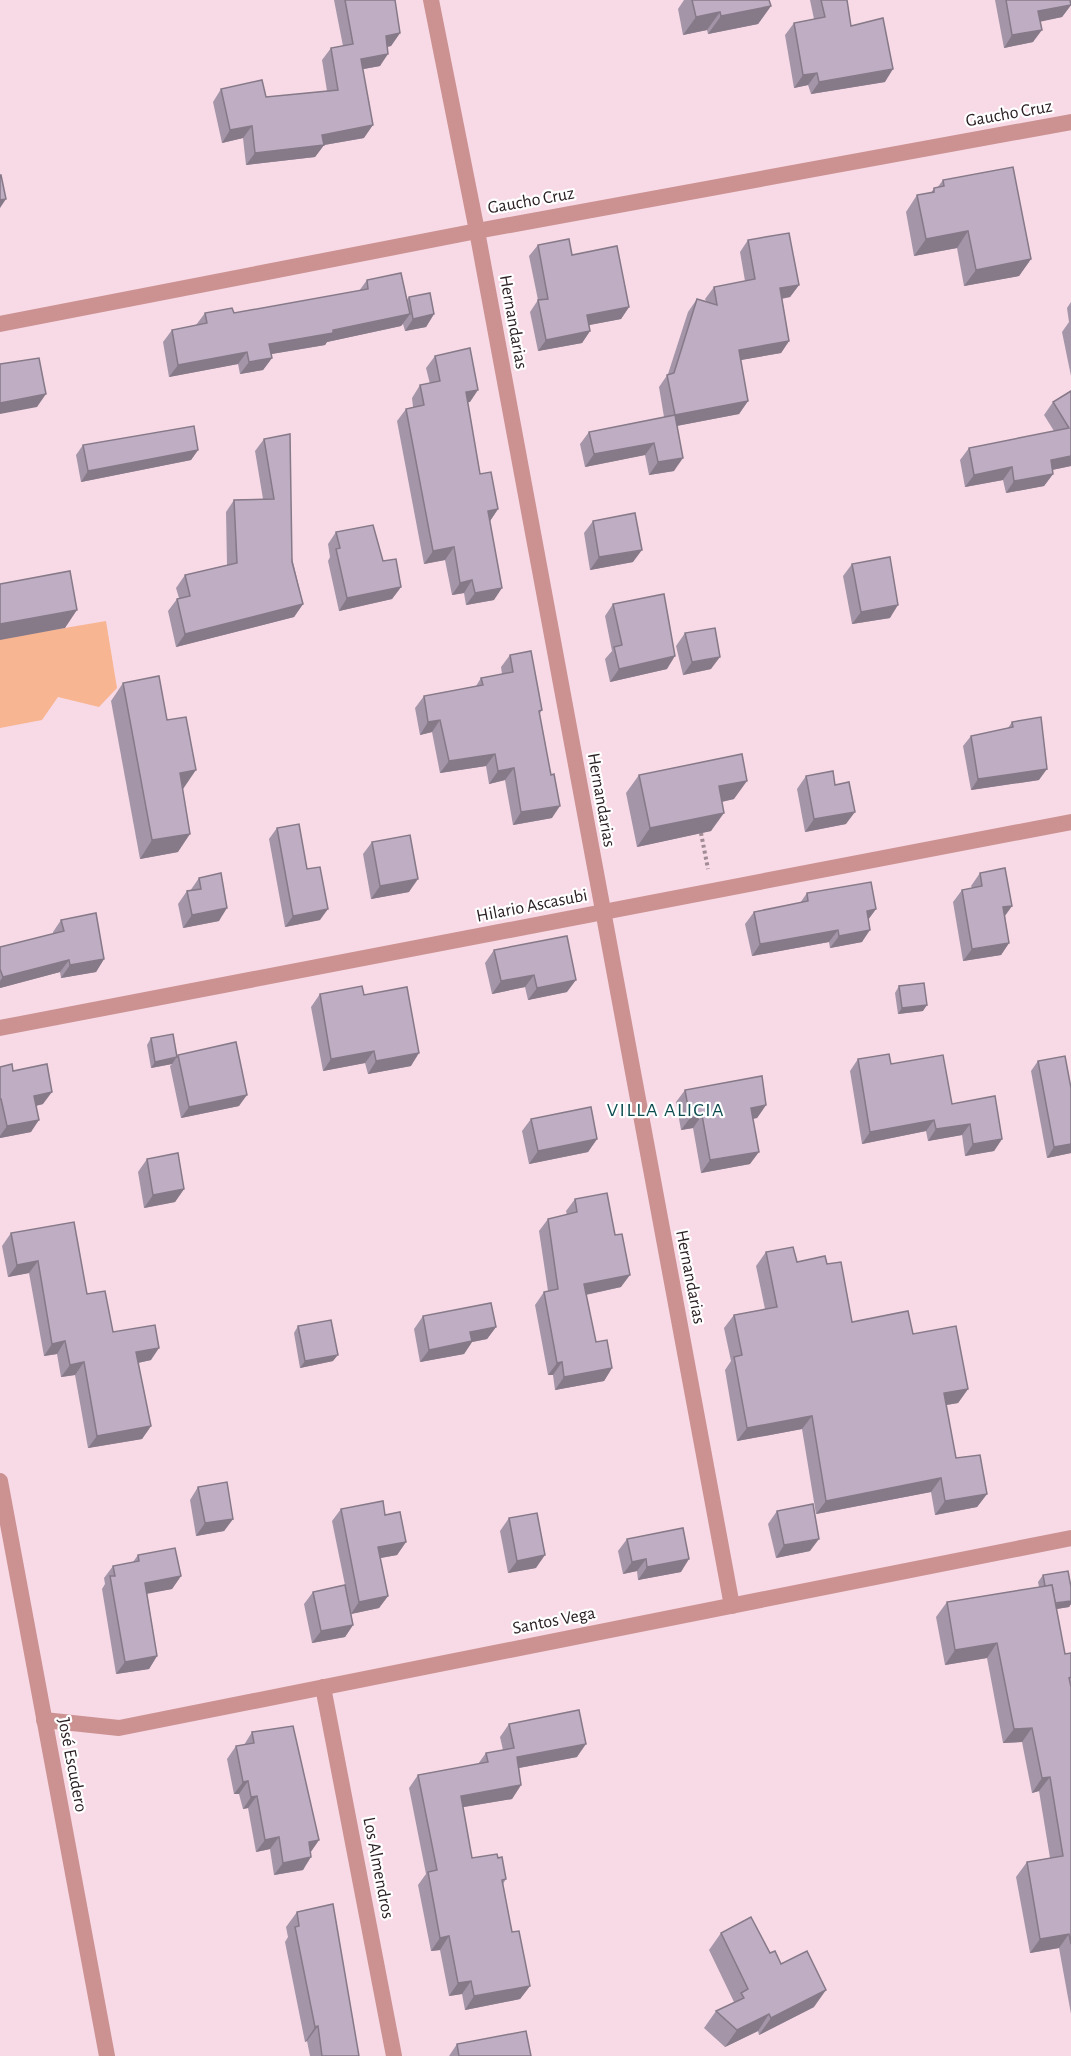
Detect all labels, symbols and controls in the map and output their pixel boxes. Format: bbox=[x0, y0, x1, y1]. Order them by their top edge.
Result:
street label: Gaucho Cruz bbox=[964, 98, 1054, 130]
street label: Gaucho Cruz bbox=[486, 185, 576, 217]
street label: Hernandarias bbox=[496, 273, 530, 371]
street label: Hernandarias bbox=[584, 751, 618, 849]
street label: Hilario Ascasubi bbox=[475, 886, 589, 926]
district label: VILLA ALICIA bbox=[607, 1100, 725, 1120]
street label: Hernandarias bbox=[672, 1228, 708, 1326]
street label: Santos Vega bbox=[511, 1604, 597, 1638]
street label: José Escudero bbox=[54, 1716, 90, 1814]
street label: Los Almendros bbox=[359, 1816, 397, 1920]

